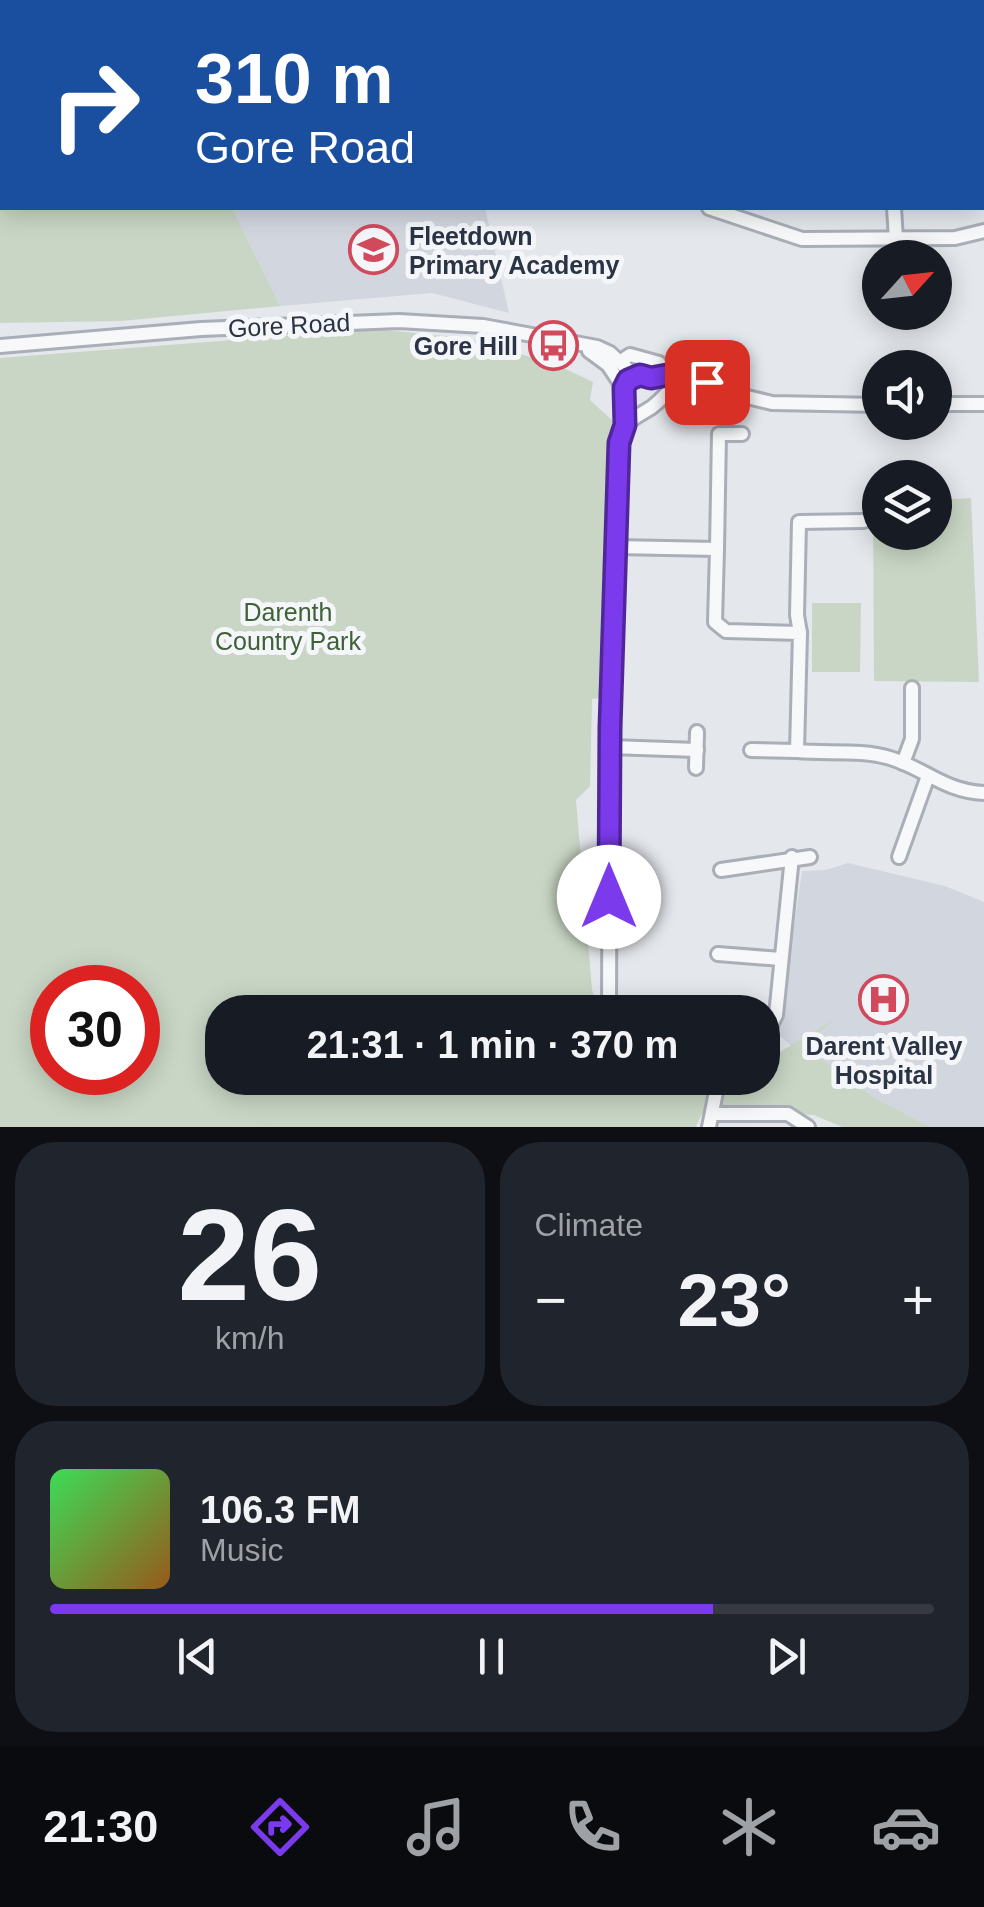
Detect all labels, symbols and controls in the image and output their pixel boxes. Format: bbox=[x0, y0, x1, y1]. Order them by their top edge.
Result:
icon: right bbox=[30, 40, 160, 170]
text: 310 m bbox=[195, 40, 393, 118]
text: Gore Road bbox=[195, 122, 415, 173]
place label: Fleetdown Primary Academy bbox=[409, 222, 619, 279]
school or university icon: Fleetdown Primary Academy bbox=[348, 224, 400, 276]
north arrow bbox=[862, 240, 952, 330]
map controls bbox=[862, 240, 952, 550]
street label: Gore Road bbox=[227, 308, 351, 342]
bus stop icon: Gore Hill bbox=[527, 320, 579, 372]
place label: Gore Hill bbox=[414, 332, 518, 360]
pin bbox=[665, 340, 750, 425]
button: sound bbox=[862, 350, 952, 440]
icon: arrive bbox=[680, 355, 735, 410]
button: layers bbox=[862, 460, 952, 550]
park label: Darenth Country Park bbox=[215, 598, 361, 655]
position arrow bbox=[557, 845, 661, 949]
speed limit sign: 30 bbox=[30, 965, 160, 1095]
hospital icon: Darent Valley Hospital bbox=[858, 974, 910, 1026]
text: 21:31 · 1 min · 370 m bbox=[307, 1024, 678, 1066]
place label: Darent Valley Hospital bbox=[805, 1032, 963, 1089]
text: 26 bbox=[177, 1182, 322, 1328]
text: Climate bbox=[535, 1207, 643, 1243]
text: 23° bbox=[678, 1258, 791, 1342]
text: − bbox=[535, 1269, 567, 1331]
text: + bbox=[902, 1269, 934, 1331]
text: km/h bbox=[215, 1320, 284, 1356]
text: 106.3 FM bbox=[200, 1489, 361, 1531]
text: Music bbox=[200, 1532, 284, 1568]
icon: previous bbox=[170, 1629, 225, 1684]
icon: pause bbox=[464, 1629, 519, 1684]
icon: next bbox=[759, 1629, 814, 1684]
icon: directions bbox=[245, 1792, 315, 1862]
icon: music bbox=[401, 1792, 471, 1862]
icon: phone bbox=[558, 1792, 628, 1862]
icon: climate bbox=[714, 1792, 784, 1862]
icon: car bbox=[871, 1792, 941, 1862]
text: 21:30 bbox=[43, 1801, 158, 1852]

